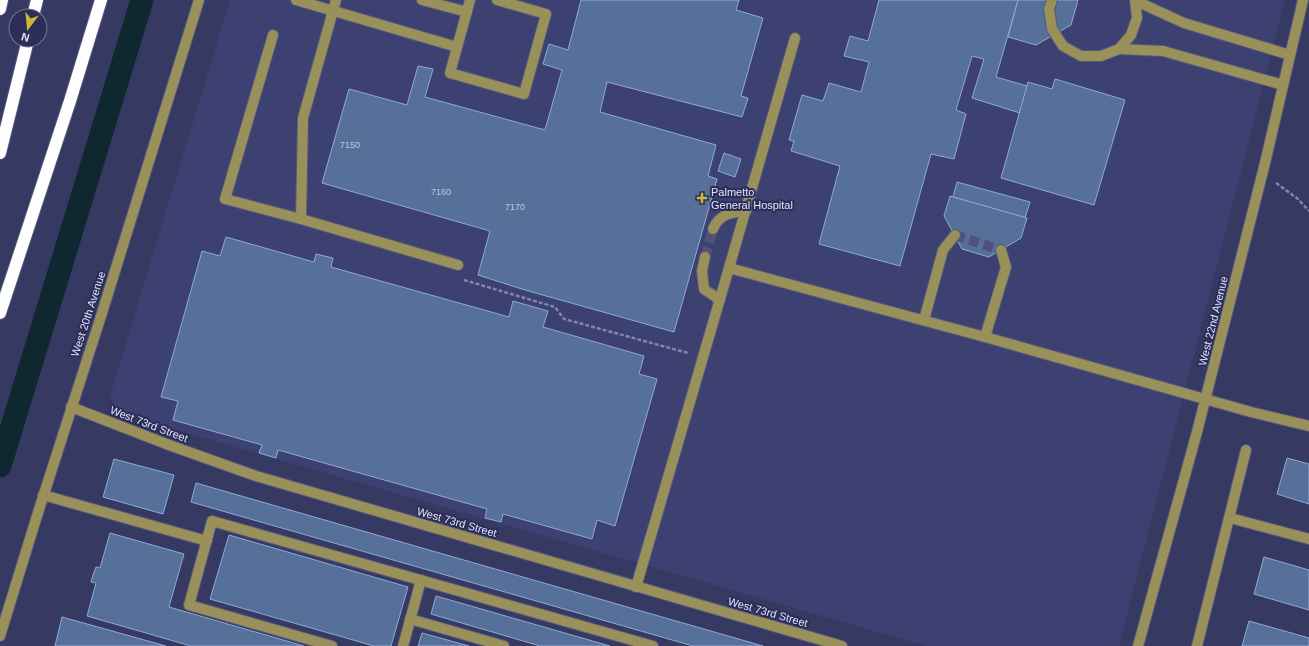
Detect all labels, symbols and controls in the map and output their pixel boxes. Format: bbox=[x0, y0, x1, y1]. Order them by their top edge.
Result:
north arrow bbox=[8, 8, 48, 48]
text: N bbox=[20, 31, 31, 44]
house number: 7150 bbox=[340, 140, 360, 150]
place label: Palmetto General Hospital bbox=[711, 186, 793, 211]
house number: 7160 bbox=[431, 187, 451, 197]
marker: Palmetto General Hospital bbox=[696, 192, 708, 204]
house number: 7170 bbox=[505, 202, 525, 212]
street label: West 20th Avenue bbox=[69, 270, 107, 358]
street label: West 22nd Avenue bbox=[1196, 275, 1230, 367]
street label: West 73rd Street bbox=[108, 404, 190, 444]
street label: West 73rd Street bbox=[416, 505, 498, 539]
street label: West 73rd Street bbox=[727, 595, 809, 629]

